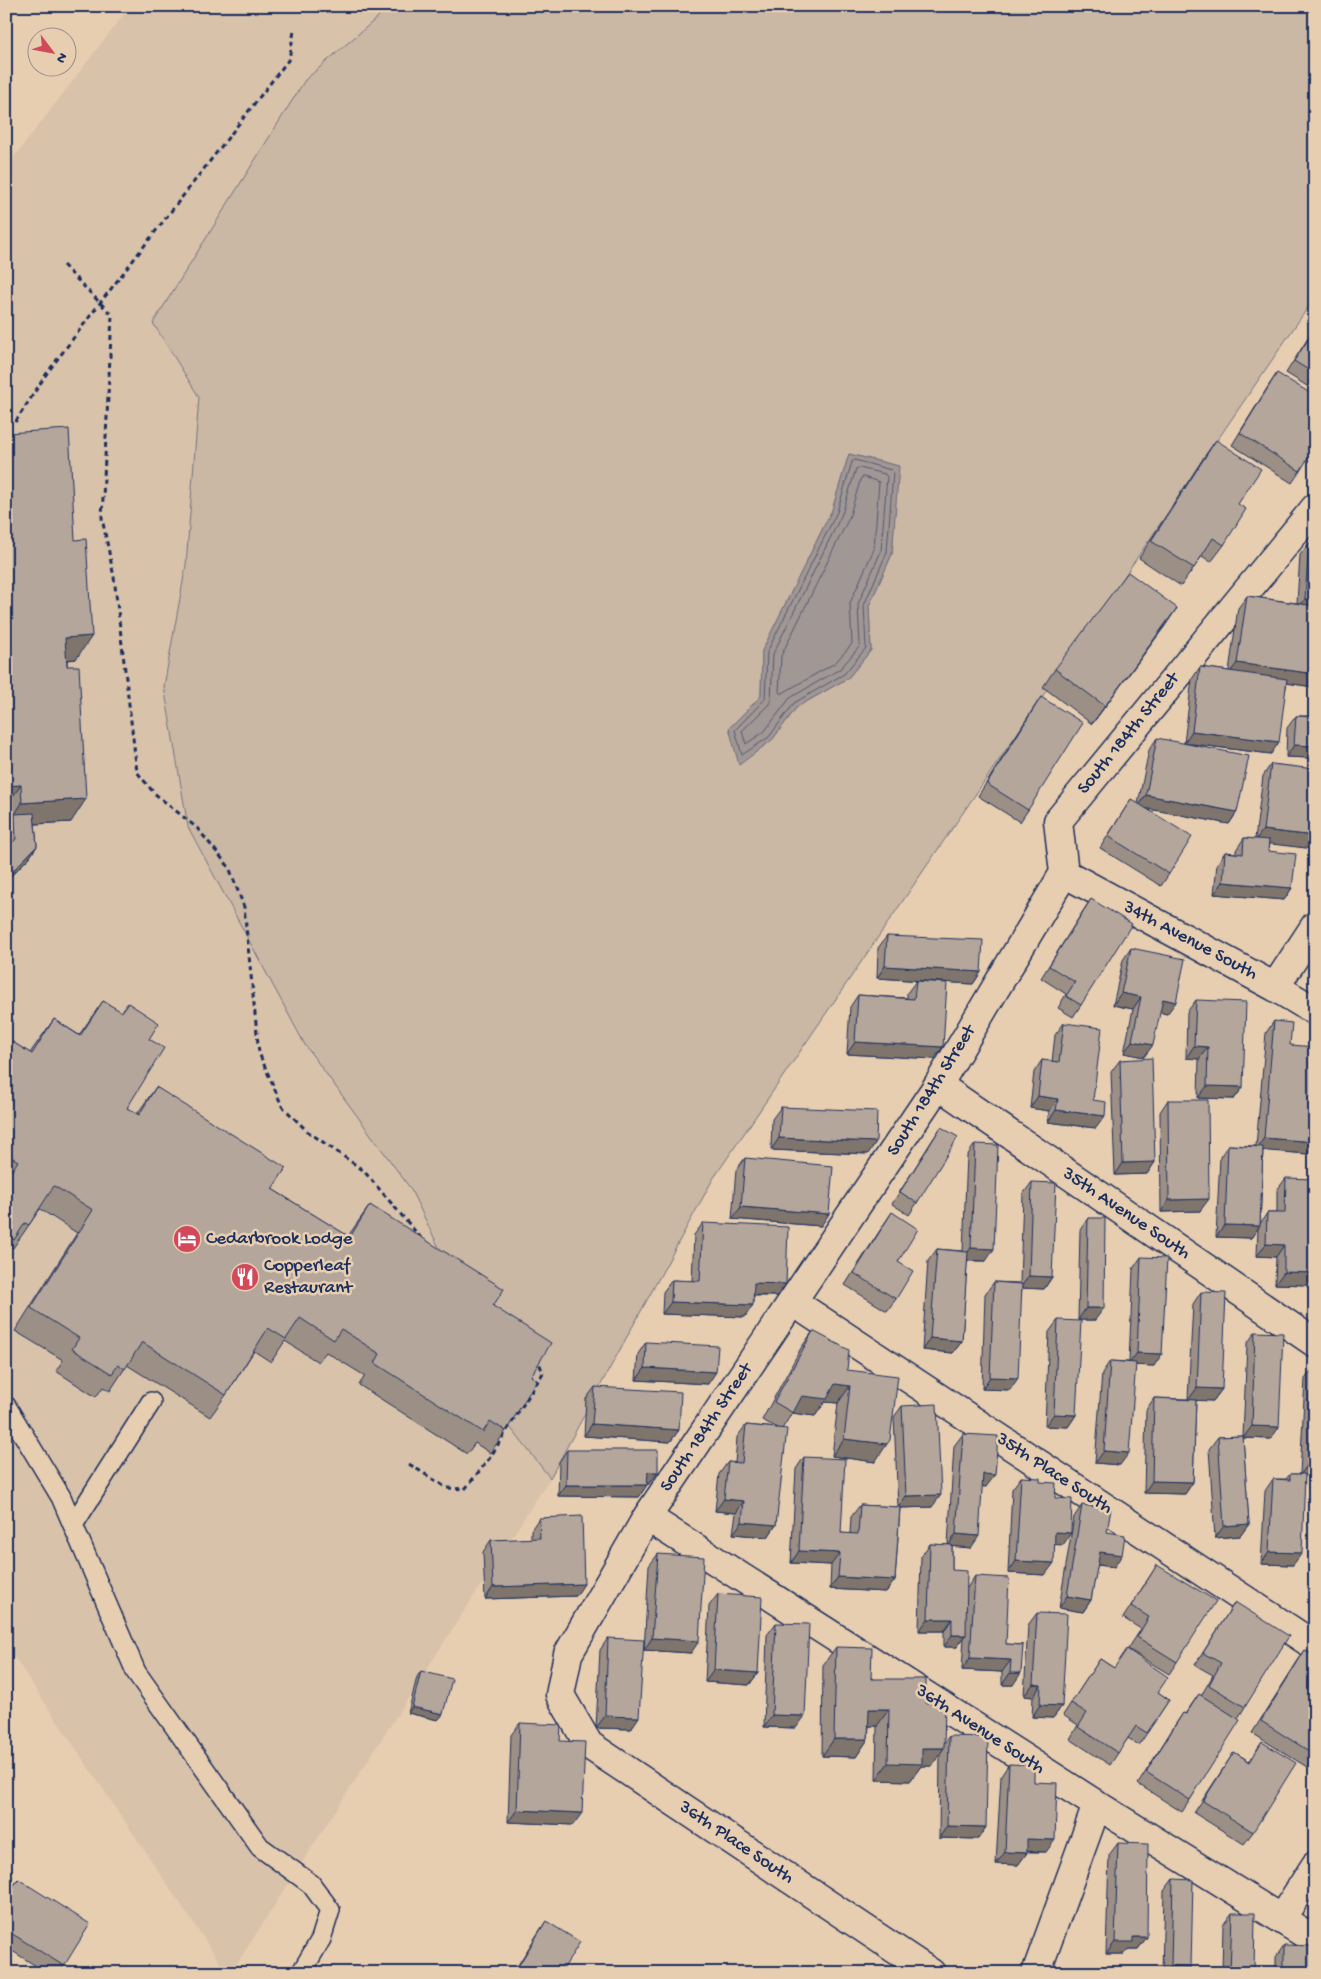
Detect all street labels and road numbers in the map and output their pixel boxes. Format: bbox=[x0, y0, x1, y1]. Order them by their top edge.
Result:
street label: South 184th Street bbox=[1073, 667, 1187, 800]
street label: 34th Avenue South bbox=[1118, 896, 1261, 986]
street label: South 184th Street bbox=[882, 1019, 983, 1161]
street label: 35th Avenue South bbox=[1057, 1162, 1194, 1265]
street label: South 184th Street bbox=[655, 1357, 760, 1497]
street label: 35th Place South bbox=[991, 1427, 1116, 1520]
street label: 36th Avenue South bbox=[910, 1679, 1049, 1780]
street label: 36th Place South bbox=[673, 1796, 798, 1890]

